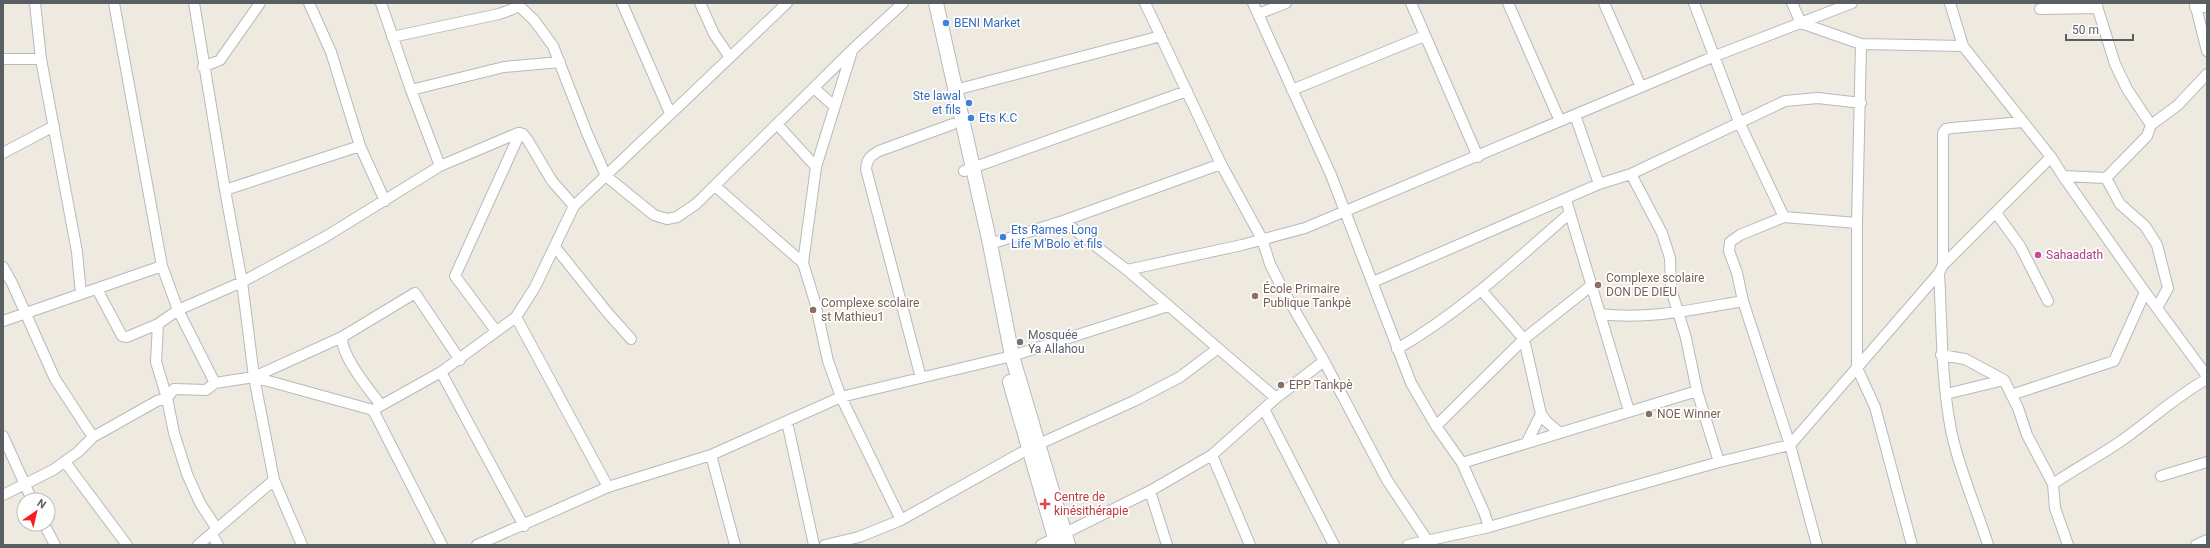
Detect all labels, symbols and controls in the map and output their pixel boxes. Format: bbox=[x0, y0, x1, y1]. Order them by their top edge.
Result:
place label: BENI Market bbox=[954, 16, 1020, 30]
scale bar bbox=[2066, 16, 2133, 42]
marker: BENI Market bbox=[941, 18, 951, 28]
text: 50 m bbox=[2072, 23, 2099, 37]
place label: Ste lawal et fils bbox=[913, 89, 961, 117]
marker: Ste lawal et fils bbox=[964, 98, 974, 108]
place label: Ets K.C bbox=[979, 111, 1018, 125]
marker: Ets K.C bbox=[966, 113, 976, 123]
place label: Ets Rames Long Life M'Bolo et fils bbox=[1011, 223, 1102, 251]
marker: Ets Rames Long Life M'Bolo et fils bbox=[998, 232, 1008, 242]
place label: Sahaadath bbox=[2046, 248, 2103, 262]
marker: Sahaadath bbox=[2033, 250, 2043, 260]
place label: Complexe scolaire DON DE DIEU bbox=[1606, 271, 1704, 299]
marker: Complexe scolaire DON DE DIEU bbox=[1593, 280, 1603, 290]
place label: École Primaire Publique Tankpè bbox=[1263, 281, 1351, 310]
marker: École Primaire Publique Tankpè bbox=[1250, 291, 1260, 301]
place label: Complexe scolaire st Mathieu1 bbox=[821, 296, 919, 324]
marker: Complexe scolaire st Mathieu1 bbox=[808, 305, 818, 315]
place label: Mosquée Ya Allahou bbox=[1028, 328, 1085, 356]
marker: Mosquée Ya Allahou bbox=[1015, 337, 1025, 347]
place label: EPP Tankpè bbox=[1289, 378, 1353, 392]
marker: EPP Tankpè bbox=[1276, 380, 1286, 390]
place label: NOE Winner bbox=[1657, 407, 1721, 421]
marker: NOE Winner bbox=[1644, 409, 1654, 419]
place label: Centre de kinésithérapie bbox=[1054, 490, 1128, 518]
north arrow bbox=[16, 492, 56, 532]
text: N bbox=[34, 497, 48, 512]
marker: Centre de kinésithérapie bbox=[1039, 498, 1051, 510]

